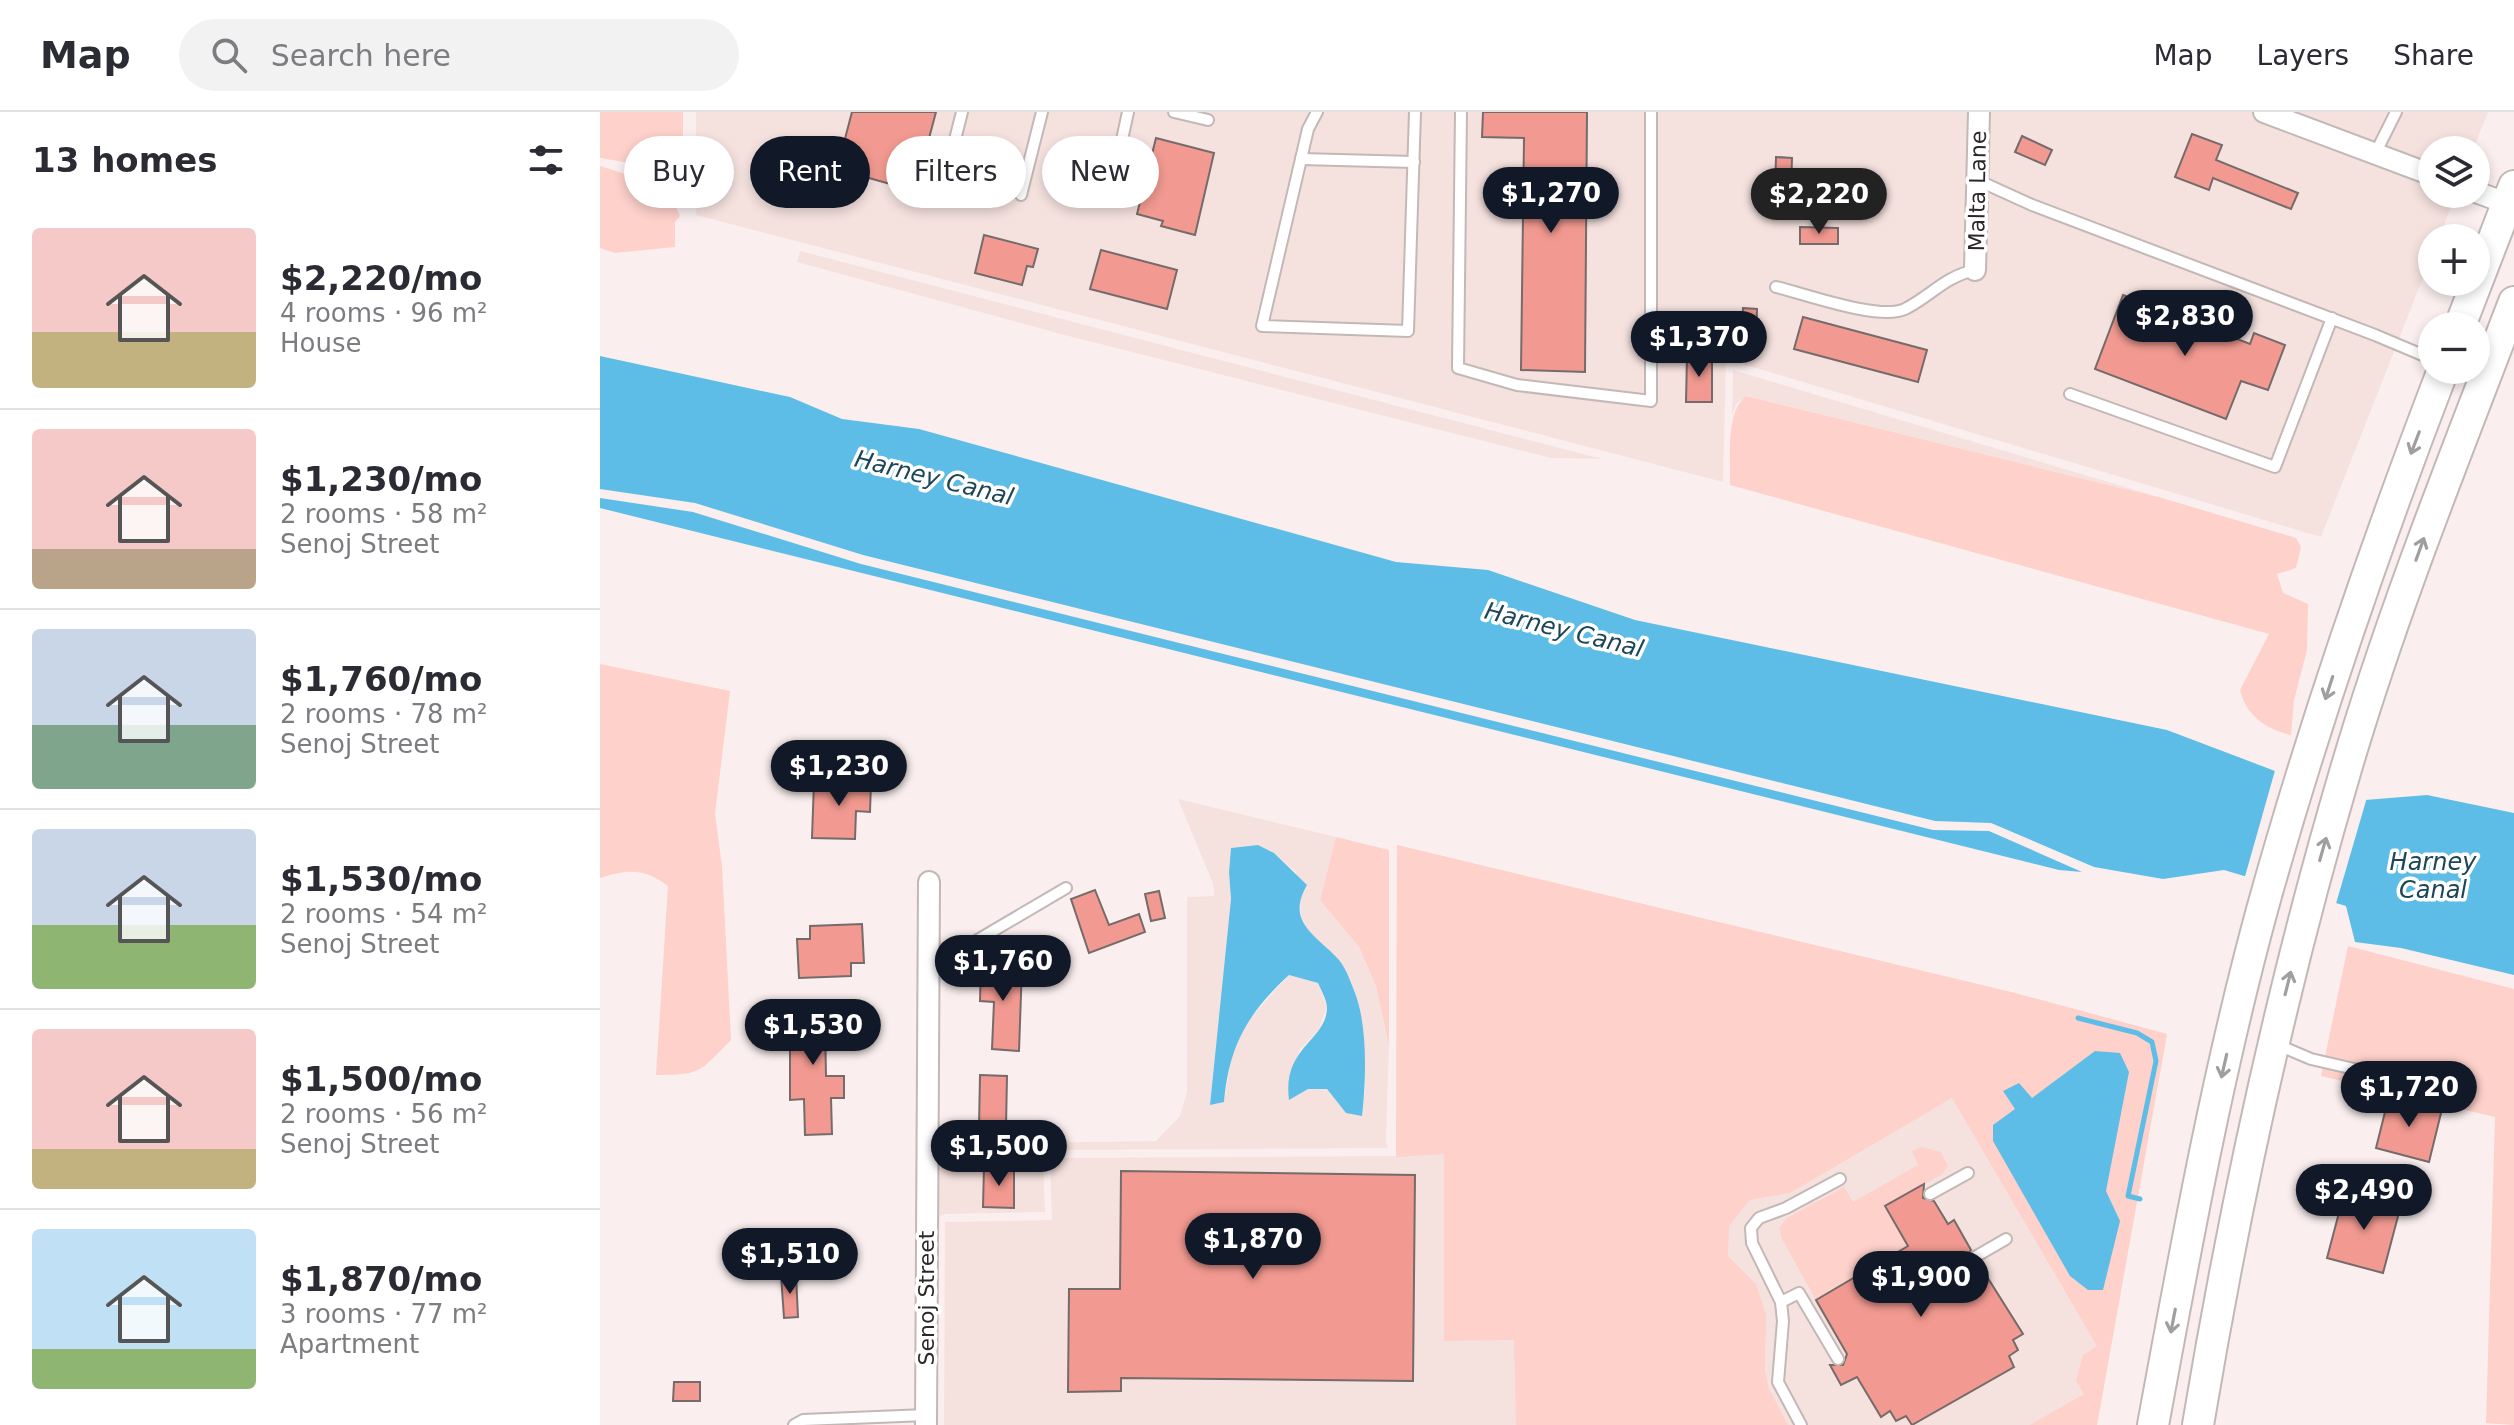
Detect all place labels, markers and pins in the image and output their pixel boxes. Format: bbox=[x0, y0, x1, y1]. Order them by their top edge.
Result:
pin: $1,270 bbox=[1486, 167, 1616, 235]
pin: $2,220 bbox=[1754, 168, 1884, 236]
pin: $2,830 bbox=[2120, 290, 2250, 358]
pin: $1,370 bbox=[1634, 311, 1764, 379]
pin: $1,230 bbox=[774, 740, 904, 808]
pin: $1,760 bbox=[938, 935, 1068, 1003]
pin: $1,530 bbox=[748, 999, 878, 1067]
pin: $1,720 bbox=[2344, 1061, 2474, 1129]
pin: $1,500 bbox=[934, 1120, 1064, 1188]
pin: $2,490 bbox=[2299, 1164, 2429, 1232]
pin: $1,870 bbox=[1188, 1213, 1318, 1281]
pin: $1,510 bbox=[725, 1228, 855, 1296]
pin: $1,900 bbox=[1856, 1251, 1986, 1319]

